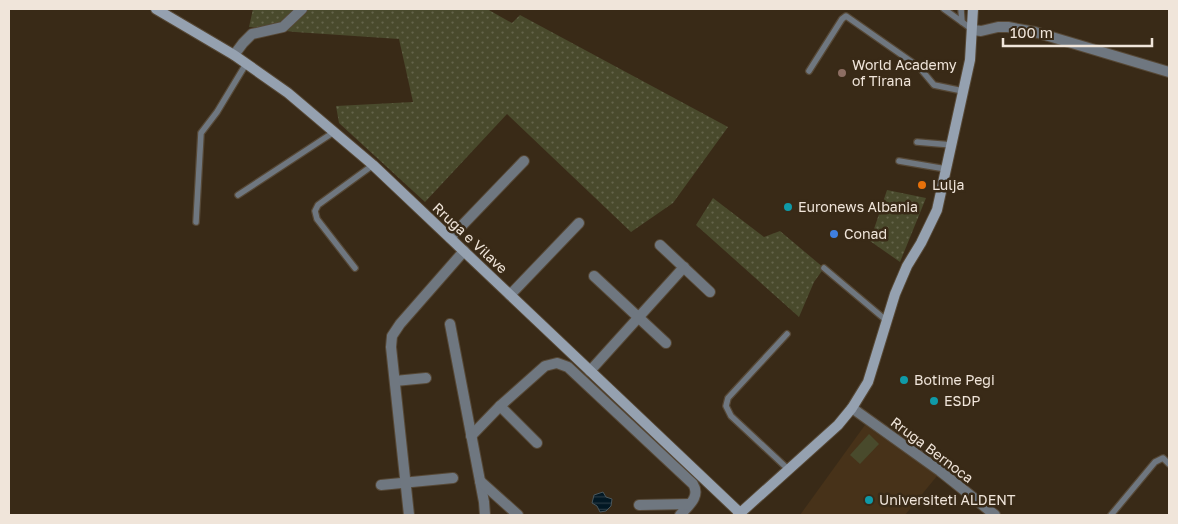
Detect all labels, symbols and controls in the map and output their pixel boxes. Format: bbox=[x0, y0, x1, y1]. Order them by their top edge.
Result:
scale bar bbox=[1003, 15, 1152, 47]
text: 100 m bbox=[1010, 23, 1053, 41]
place label: World Academy of Tirana bbox=[852, 56, 957, 89]
marker: World Academy of Tirana bbox=[836, 67, 848, 79]
place label: Lulja bbox=[932, 176, 964, 193]
marker: Lulja bbox=[916, 179, 928, 191]
place label: Euronews Albania bbox=[798, 198, 918, 215]
street label: Rruga e Vilave bbox=[429, 199, 511, 277]
marker: Euronews Albania bbox=[782, 201, 794, 213]
place label: Conad bbox=[844, 225, 887, 242]
marker: Conad bbox=[828, 228, 840, 240]
place label: Botime Pegi bbox=[914, 371, 995, 388]
marker: Botime Pegi bbox=[898, 374, 910, 386]
place label: ESDP bbox=[944, 392, 980, 409]
marker: ESDP bbox=[928, 395, 940, 407]
street label: Rruga Bernoca bbox=[888, 413, 977, 486]
place label: Universiteti ALDENT bbox=[879, 491, 1016, 508]
marker: Universiteti ALDENT bbox=[863, 494, 875, 506]

